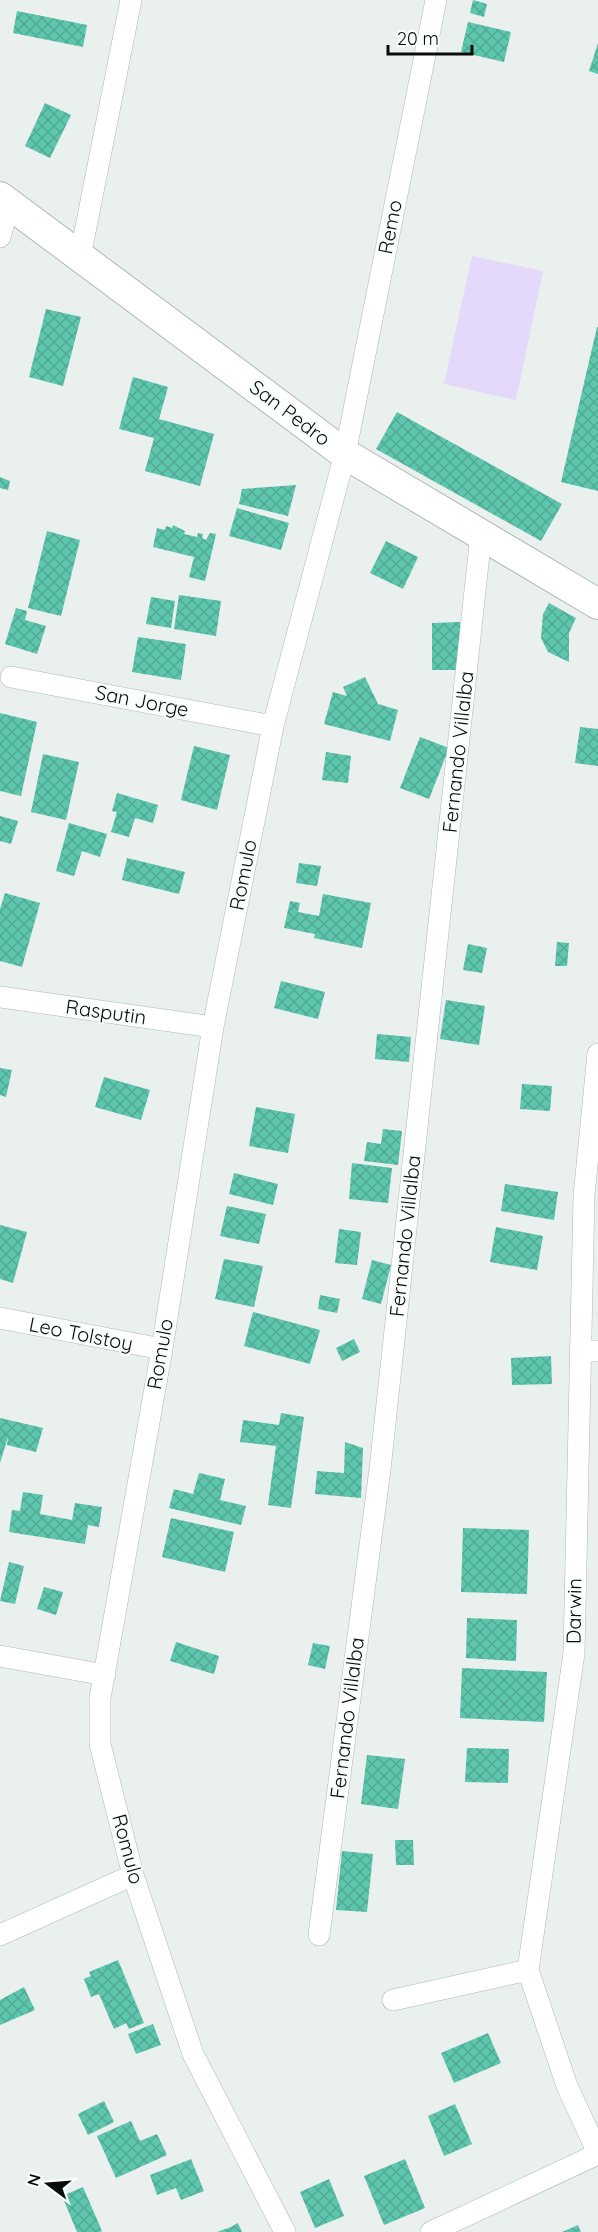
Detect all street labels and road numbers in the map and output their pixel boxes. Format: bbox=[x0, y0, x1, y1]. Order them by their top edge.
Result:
street label: Remo bbox=[372, 198, 407, 256]
street label: San Pedro bbox=[245, 374, 336, 451]
street label: Fernando Villalba bbox=[437, 670, 478, 834]
street label: San Jorge bbox=[93, 679, 191, 722]
street label: Romulo bbox=[223, 837, 262, 912]
street label: Rasputin bbox=[64, 993, 148, 1030]
street label: Fernando Villalba bbox=[384, 1154, 425, 1318]
street label: Leo Tolstoy bbox=[27, 1311, 135, 1356]
street label: Romulo bbox=[141, 1317, 178, 1391]
street label: Darwin bbox=[560, 1578, 587, 1644]
street label: Fernando Villalba bbox=[324, 1636, 369, 1800]
street label: Romulo bbox=[107, 1811, 150, 1887]

